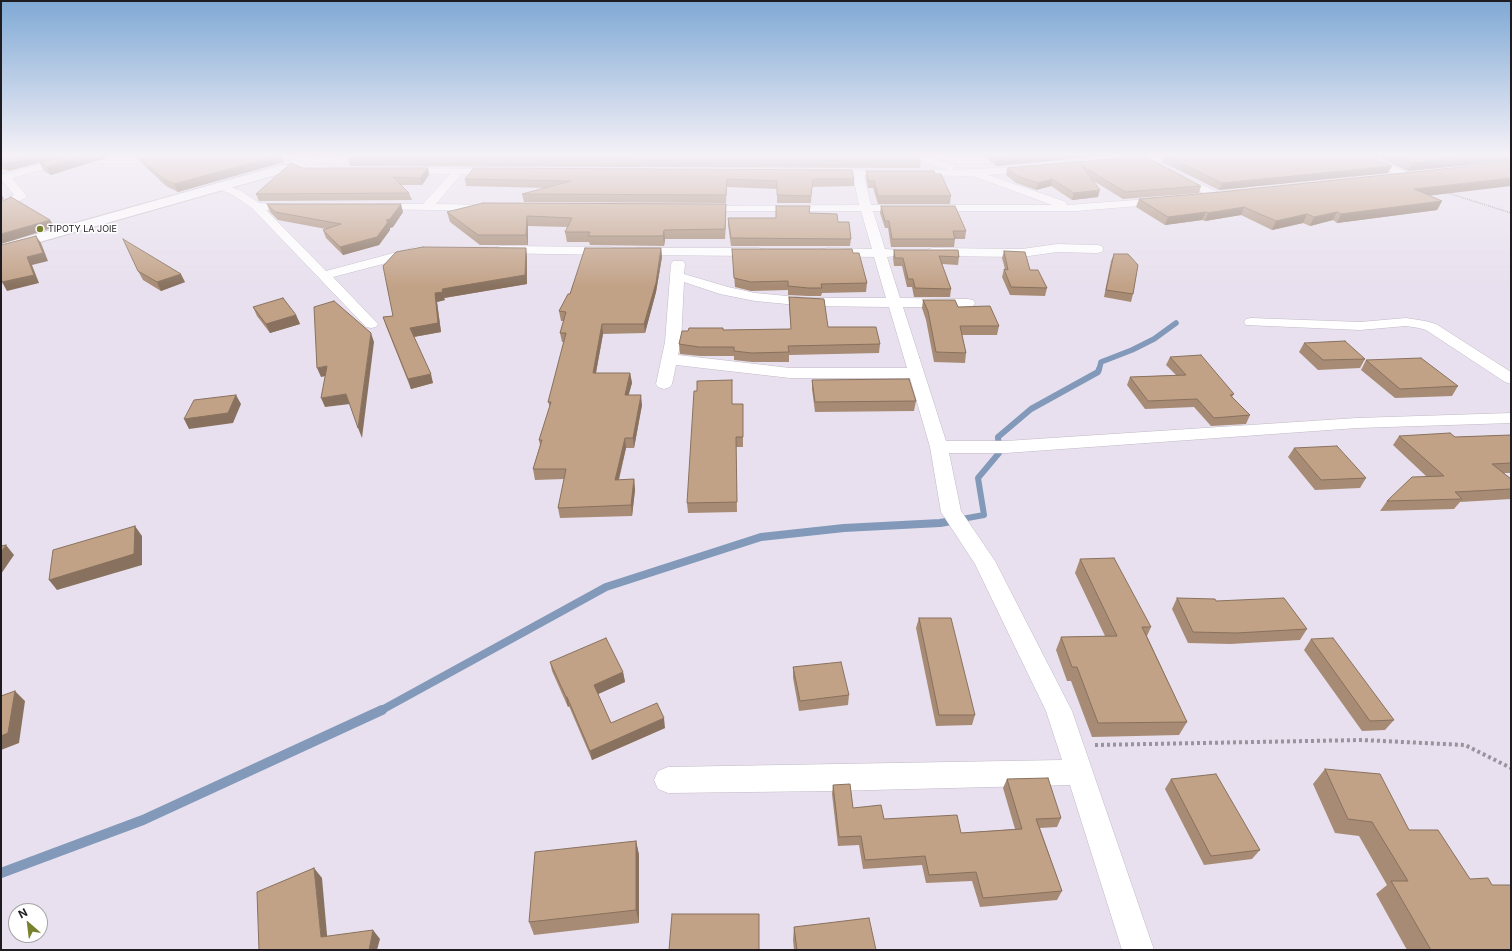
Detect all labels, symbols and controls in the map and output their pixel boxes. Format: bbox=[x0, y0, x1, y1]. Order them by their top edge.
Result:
marker: TIPOTY LA JOIE bbox=[35, 224, 45, 234]
place label: TIPOTY LA JOIE bbox=[48, 224, 117, 234]
north arrow bbox=[8, 903, 48, 943]
text: N bbox=[16, 905, 30, 921]

